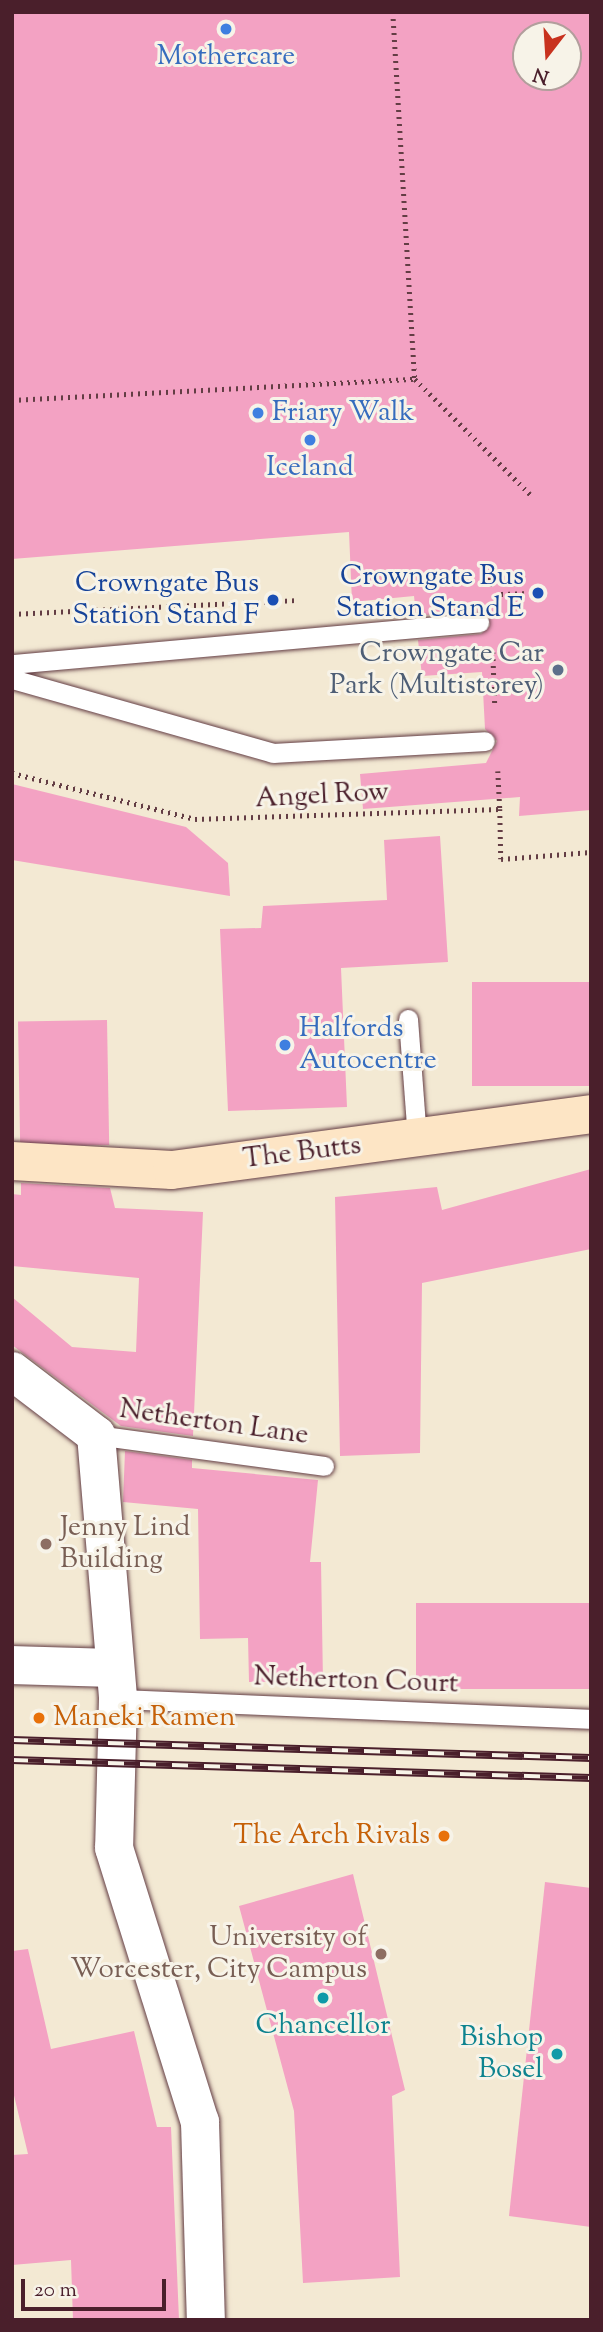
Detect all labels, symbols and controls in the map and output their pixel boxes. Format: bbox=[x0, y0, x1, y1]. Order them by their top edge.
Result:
marker: Mothercare bbox=[218, 21, 234, 37]
north arrow bbox=[512, 21, 582, 91]
place label: Mothercare bbox=[157, 40, 295, 74]
text: N bbox=[530, 60, 553, 90]
place label: Friary Walk bbox=[272, 396, 414, 430]
marker: Friary Walk bbox=[250, 405, 266, 421]
marker: Iceland bbox=[302, 432, 318, 448]
place label: Iceland bbox=[266, 451, 354, 485]
place label: Crowngate Bus Station Stand E bbox=[336, 560, 524, 626]
place label: Crowngate Bus Station Stand F bbox=[72, 567, 259, 633]
marker: Crowngate Bus Station Stand E bbox=[530, 585, 546, 601]
marker: Crowngate Bus Station Stand F bbox=[265, 592, 281, 608]
place label: Crowngate Car Park (Multistorey) bbox=[330, 637, 544, 703]
marker: Crowngate Car Park (Multistorey) bbox=[550, 662, 566, 678]
street label: Angel Row bbox=[254, 776, 390, 816]
place label: Halfords Autocentre bbox=[299, 1012, 437, 1078]
marker: Halfords Autocentre bbox=[277, 1037, 293, 1053]
street label: The Butts bbox=[241, 1129, 363, 1177]
street label: Netherton Lane bbox=[117, 1393, 311, 1453]
place label: Jenny Lind Building bbox=[60, 1511, 190, 1577]
marker: Jenny Lind Building bbox=[38, 1536, 54, 1552]
street label: Netherton Court bbox=[253, 1661, 459, 1701]
place label: Maneki Ramen bbox=[53, 1701, 235, 1735]
marker: Maneki Ramen bbox=[31, 1710, 47, 1726]
place label: The Arch Rivals bbox=[233, 1819, 430, 1853]
marker: The Arch Rivals bbox=[436, 1828, 452, 1844]
place label: University of Worcester, City Campus bbox=[70, 1921, 367, 1987]
marker: University of Worcester, City Campus bbox=[373, 1946, 389, 1962]
marker: Chancellor bbox=[315, 1990, 331, 2006]
place label: Chancellor bbox=[256, 2009, 390, 2043]
place label: Bishop Bosel bbox=[460, 2021, 543, 2087]
marker: Bishop Bosel bbox=[549, 2046, 565, 2062]
scale bar bbox=[24, 2266, 170, 2310]
text: 20 m bbox=[34, 2276, 77, 2306]

